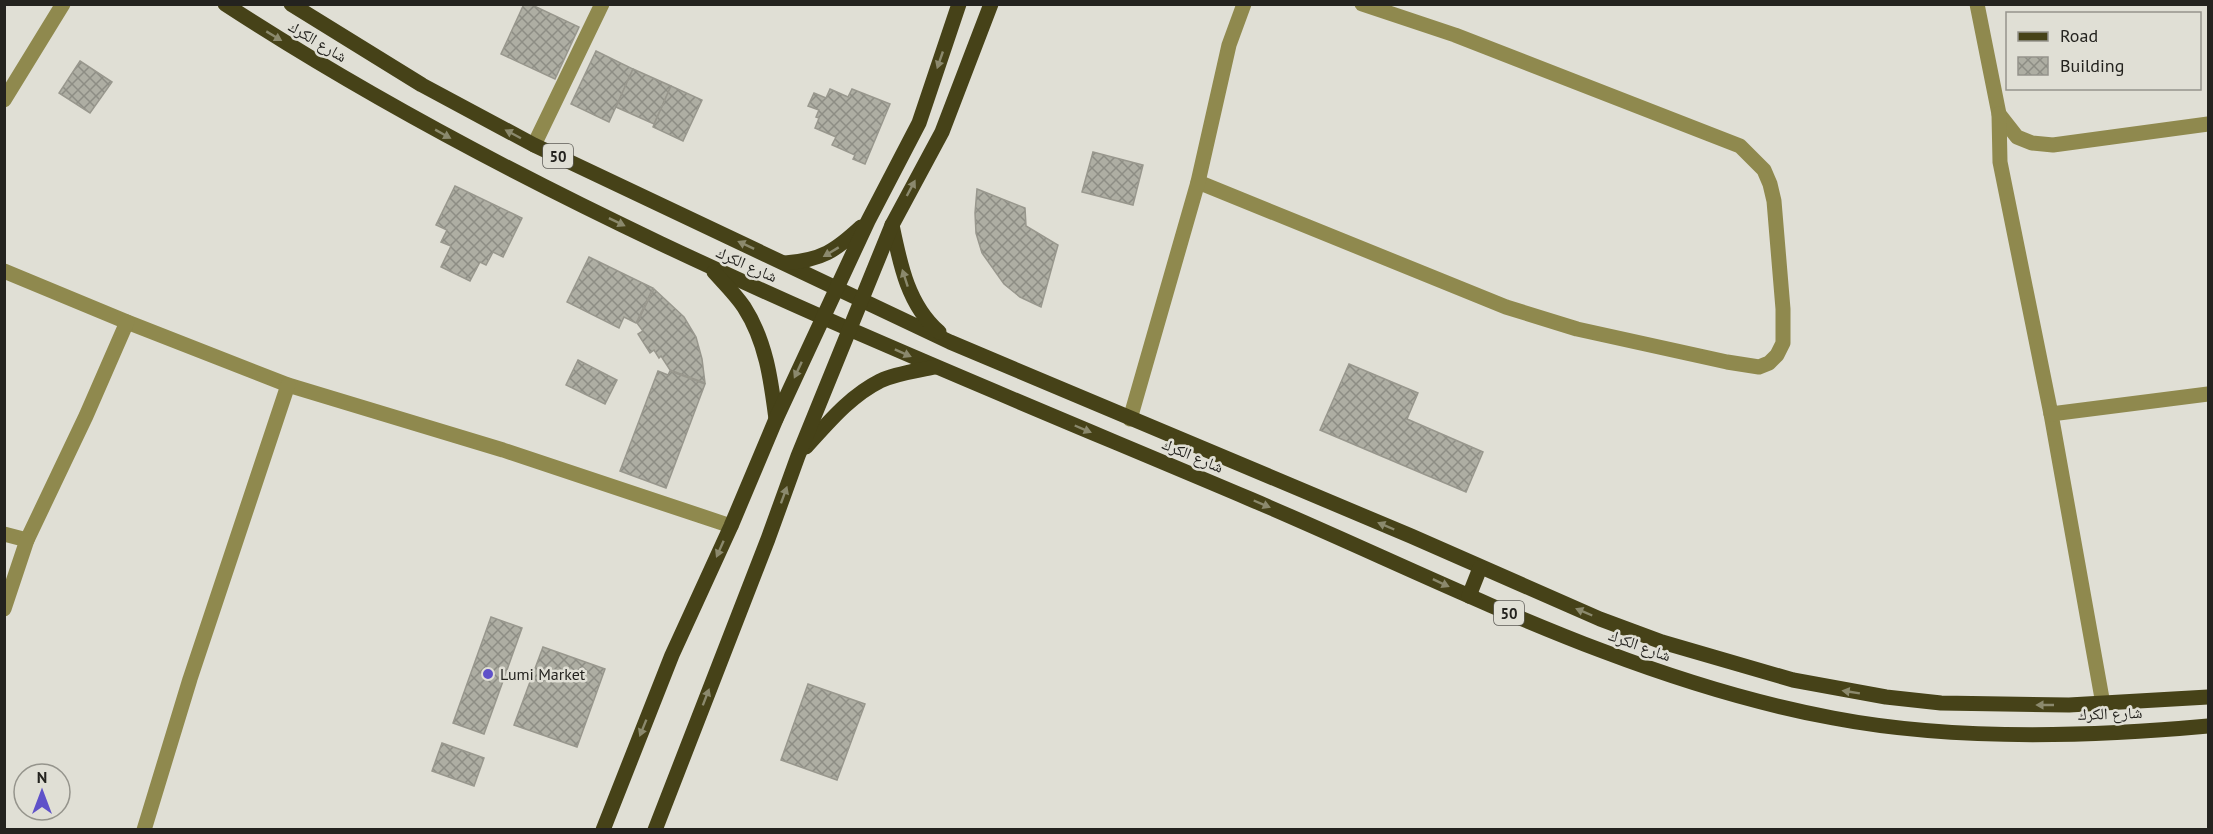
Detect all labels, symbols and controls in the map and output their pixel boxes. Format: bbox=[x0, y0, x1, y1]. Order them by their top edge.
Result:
legend bbox=[2006, 12, 2201, 90]
street label: شارع الكرك bbox=[285, 16, 351, 67]
text: Road bbox=[2060, 24, 2098, 47]
one-way arrow bbox=[266, 30, 282, 41]
one-way arrow bbox=[935, 51, 944, 69]
text: Building bbox=[2060, 54, 2124, 77]
one-way arrow bbox=[435, 129, 452, 139]
one-way arrow bbox=[504, 129, 521, 139]
road number: 50 bbox=[543, 144, 573, 168]
one-way arrow bbox=[906, 180, 916, 197]
one-way arrow bbox=[608, 216, 626, 226]
one-way arrow bbox=[737, 240, 754, 249]
street label: شارع الكرك bbox=[713, 242, 781, 287]
one-way arrow bbox=[823, 246, 839, 257]
one-way arrow bbox=[900, 269, 910, 287]
one-way arrow bbox=[895, 348, 913, 358]
one-way arrow bbox=[794, 362, 803, 379]
one-way arrow bbox=[1074, 424, 1092, 434]
street label: شارع الكرك bbox=[1159, 433, 1227, 478]
one-way arrow bbox=[779, 486, 789, 504]
one-way arrow bbox=[1254, 500, 1271, 509]
one-way arrow bbox=[1377, 521, 1395, 531]
one-way arrow bbox=[715, 540, 725, 558]
one-way arrow bbox=[1432, 579, 1449, 588]
road number: 50 bbox=[1494, 601, 1524, 625]
one-way arrow bbox=[1575, 607, 1593, 617]
street label: شارع الكرك bbox=[1606, 625, 1674, 666]
place label: Lumi Market bbox=[500, 664, 586, 684]
marker: Lumi Market bbox=[481, 667, 495, 681]
one-way arrow bbox=[1841, 687, 1860, 696]
one-way arrow bbox=[702, 688, 712, 706]
one-way arrow bbox=[2036, 700, 2055, 710]
street label: شارع الكرك bbox=[2077, 702, 2143, 725]
one-way arrow bbox=[638, 719, 647, 737]
north arrow bbox=[12, 762, 72, 822]
text: N bbox=[37, 767, 47, 787]

